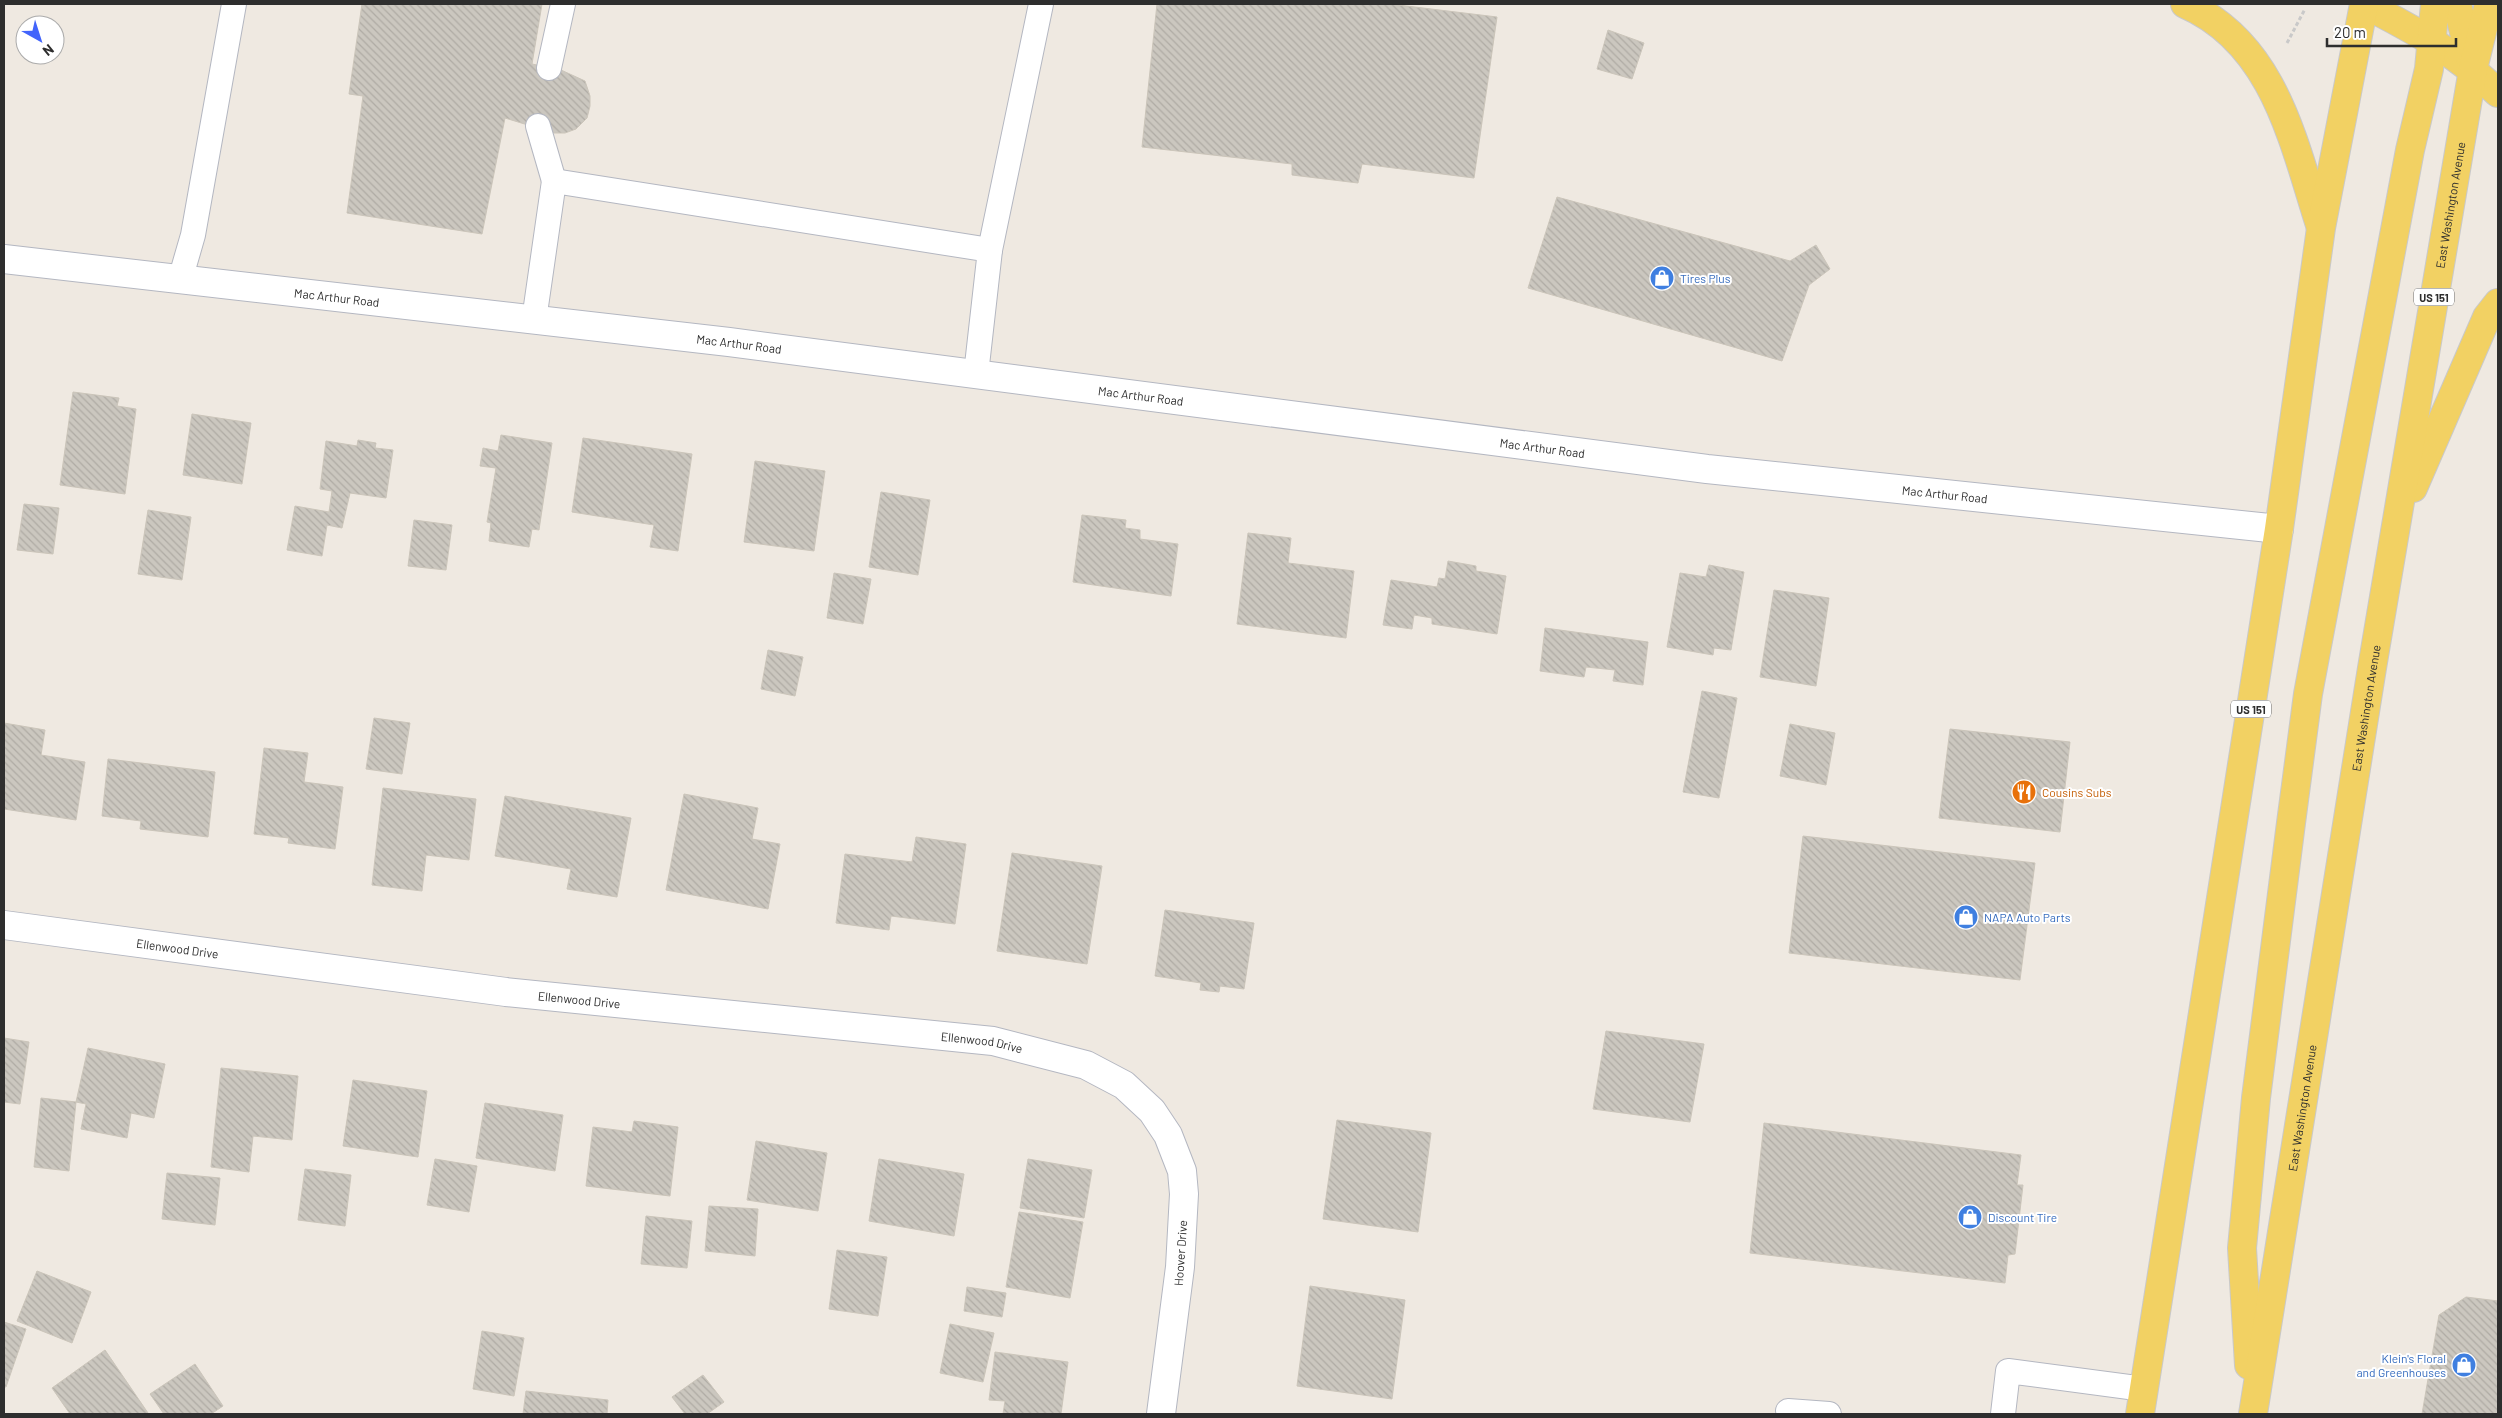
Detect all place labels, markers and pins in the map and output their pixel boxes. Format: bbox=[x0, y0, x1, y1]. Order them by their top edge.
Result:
shop icon: Tires Plus bbox=[1649, 265, 1675, 291]
place label: Tires Plus bbox=[1680, 271, 1731, 285]
restaurant icon: Cousins Subs bbox=[2011, 779, 2037, 805]
place label: Cousins Subs bbox=[2042, 785, 2112, 799]
shop icon: NAPA Auto Parts bbox=[1953, 904, 1979, 930]
place label: NAPA Auto Parts bbox=[1984, 910, 2071, 924]
shop icon: Discount Tire bbox=[1957, 1204, 1983, 1230]
place label: Discount Tire bbox=[1988, 1210, 2057, 1224]
place label: Klein's Floral and Greenhouses bbox=[2356, 1351, 2446, 1379]
shop icon: Klein's Floral and Greenhouses bbox=[2451, 1352, 2477, 1378]

